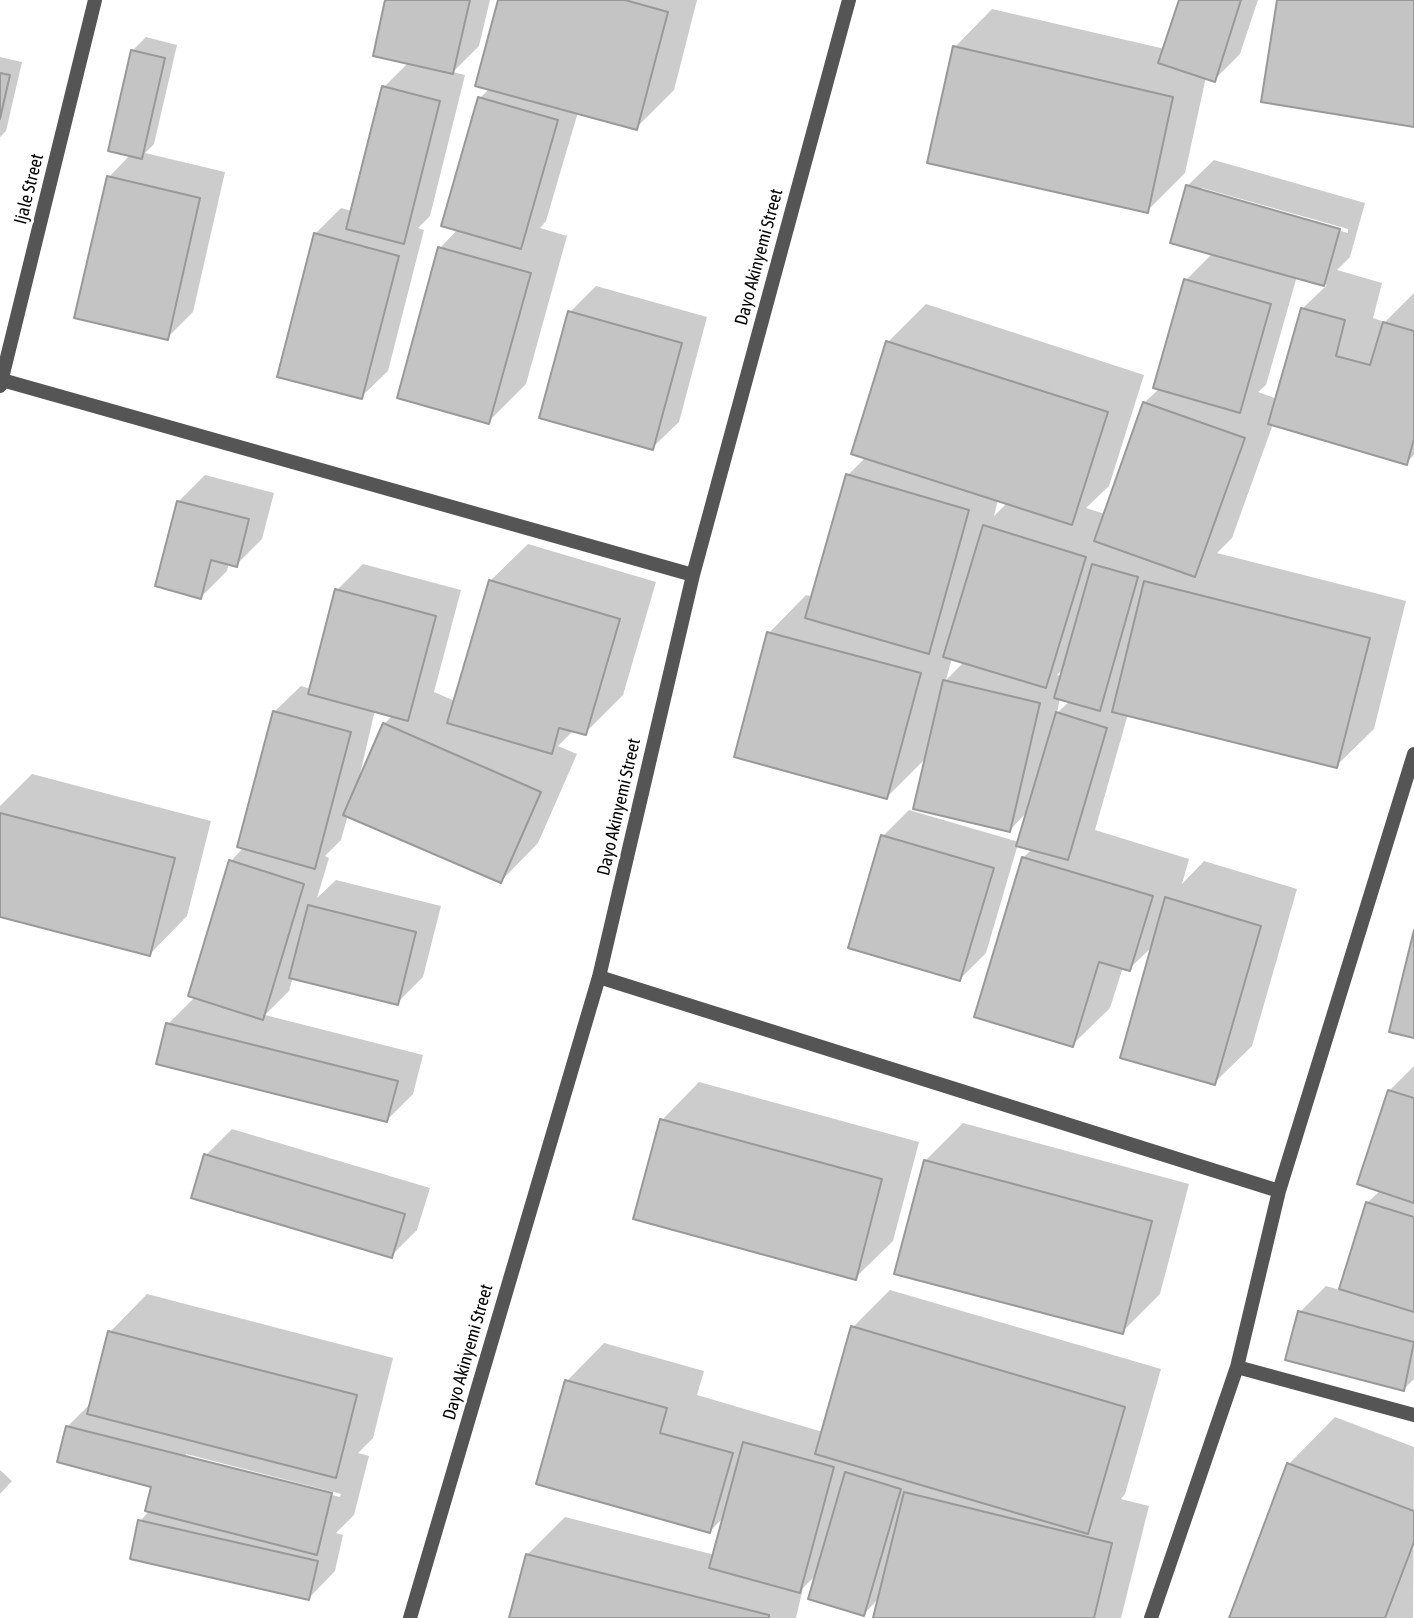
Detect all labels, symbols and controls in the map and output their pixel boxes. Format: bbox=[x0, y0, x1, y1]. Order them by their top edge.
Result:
street label: Ijale Street bbox=[10, 152, 48, 226]
street label: Dayo Akinyemi Street bbox=[730, 187, 788, 327]
street label: Dayo Akinyemi Street bbox=[593, 736, 645, 878]
street label: Dayo Akinyemi Street bbox=[438, 1282, 498, 1422]

